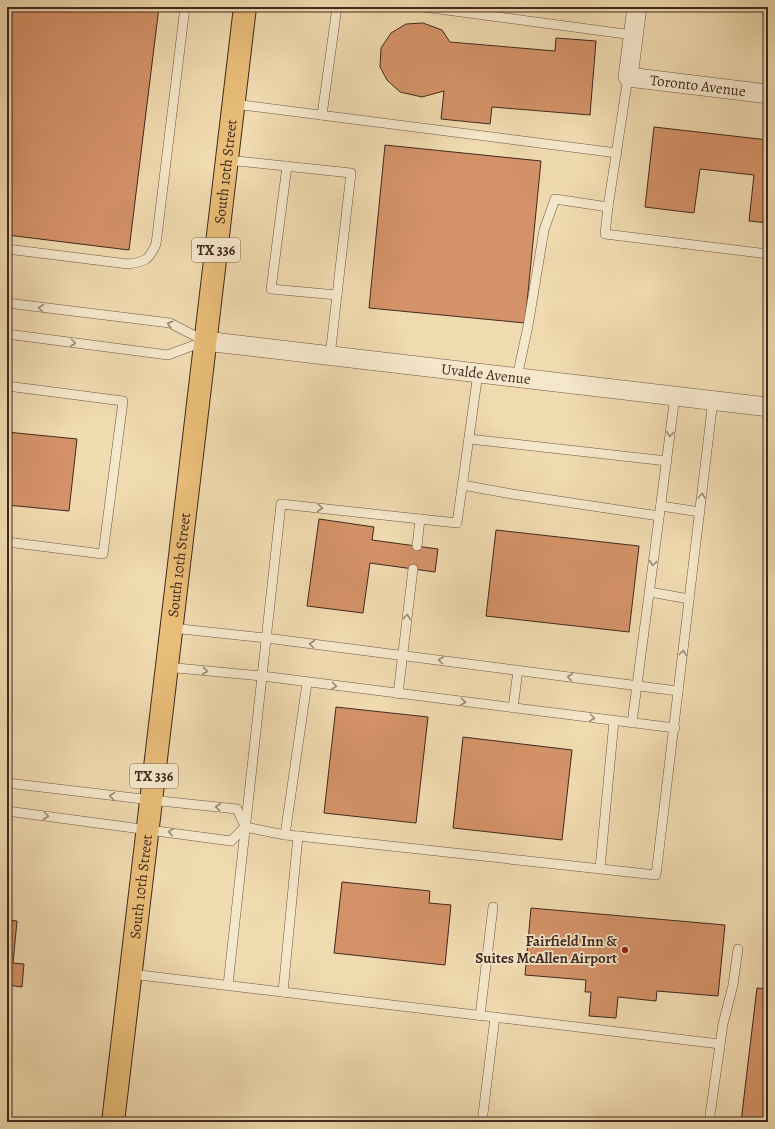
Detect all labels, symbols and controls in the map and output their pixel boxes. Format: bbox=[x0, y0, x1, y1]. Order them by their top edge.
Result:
street label: Toronto Avenue bbox=[649, 70, 747, 101]
street label: South 10th Street bbox=[209, 118, 242, 225]
road number: TX 336 bbox=[192, 238, 240, 262]
one-way arrow bbox=[38, 303, 44, 312]
one-way arrow bbox=[167, 320, 174, 329]
one-way arrow bbox=[70, 338, 77, 347]
street label: Uvalde Avenue bbox=[440, 359, 532, 389]
one-way arrow bbox=[666, 431, 675, 438]
one-way arrow bbox=[697, 493, 706, 499]
one-way arrow bbox=[317, 504, 323, 513]
street label: South 10th Street bbox=[163, 511, 195, 618]
one-way arrow bbox=[649, 560, 658, 566]
one-way arrow bbox=[403, 614, 412, 620]
one-way arrow bbox=[309, 640, 316, 649]
one-way arrow bbox=[678, 650, 687, 656]
one-way arrow bbox=[438, 656, 444, 665]
one-way arrow bbox=[202, 666, 208, 675]
one-way arrow bbox=[567, 673, 573, 682]
one-way arrow bbox=[331, 681, 337, 690]
one-way arrow bbox=[460, 697, 466, 706]
one-way arrow bbox=[589, 713, 595, 722]
road number: TX 336 bbox=[130, 764, 178, 788]
one-way arrow bbox=[109, 791, 115, 800]
one-way arrow bbox=[215, 803, 221, 812]
one-way arrow bbox=[43, 811, 49, 820]
one-way arrow bbox=[167, 828, 174, 837]
street label: South 10th Street bbox=[125, 833, 157, 940]
place label: Fairfield Inn & Suites McAllen Airport bbox=[475, 931, 617, 968]
marker: Fairfield Inn & Suites McAllen Airport bbox=[620, 945, 630, 955]

